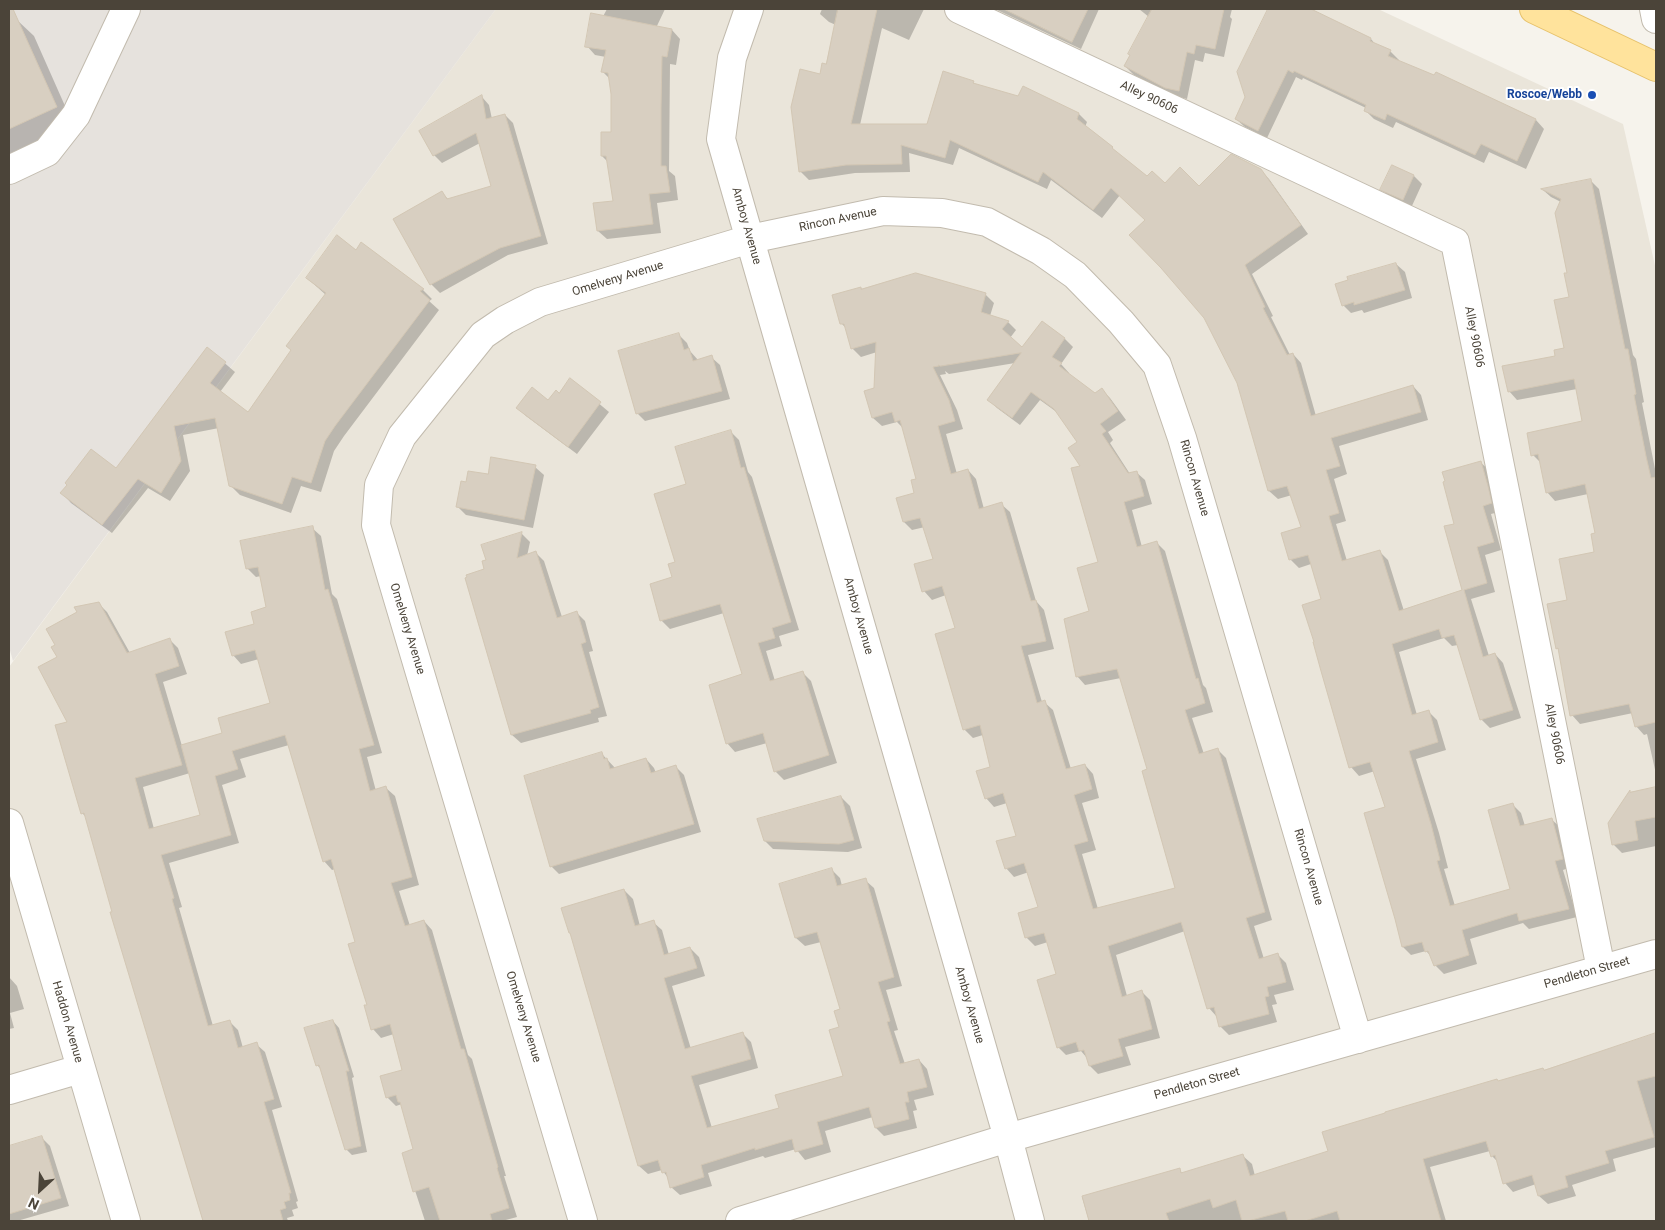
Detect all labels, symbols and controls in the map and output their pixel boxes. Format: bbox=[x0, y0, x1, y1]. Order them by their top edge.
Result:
street label: Alley 90606 bbox=[1118, 78, 1180, 118]
place label: Roscoe/Webb bbox=[1507, 88, 1582, 102]
marker: Roscoe/Webb bbox=[1586, 89, 1598, 101]
street label: Amboy Avenue bbox=[728, 186, 764, 266]
street label: Rincon Avenue bbox=[798, 205, 878, 235]
street label: Omelveny Avenue bbox=[571, 258, 665, 300]
street label: Alley 90606 bbox=[1461, 305, 1487, 369]
street label: Rincon Avenue bbox=[1176, 438, 1212, 518]
street label: Amboy Avenue bbox=[840, 576, 876, 656]
street label: Omelveny Avenue bbox=[386, 582, 428, 676]
street label: Alley 90606 bbox=[1541, 702, 1567, 766]
street label: Rincon Avenue bbox=[1290, 827, 1326, 907]
street label: Pendleton Street bbox=[1543, 954, 1631, 992]
street label: Amboy Avenue bbox=[951, 965, 987, 1045]
street label: Omelveny Avenue bbox=[502, 970, 544, 1064]
street label: Haddon Avenue bbox=[48, 979, 86, 1065]
street label: Pendleton Street bbox=[1153, 1065, 1241, 1103]
north arrow bbox=[15, 1165, 65, 1215]
text: N bbox=[26, 1194, 42, 1213]

